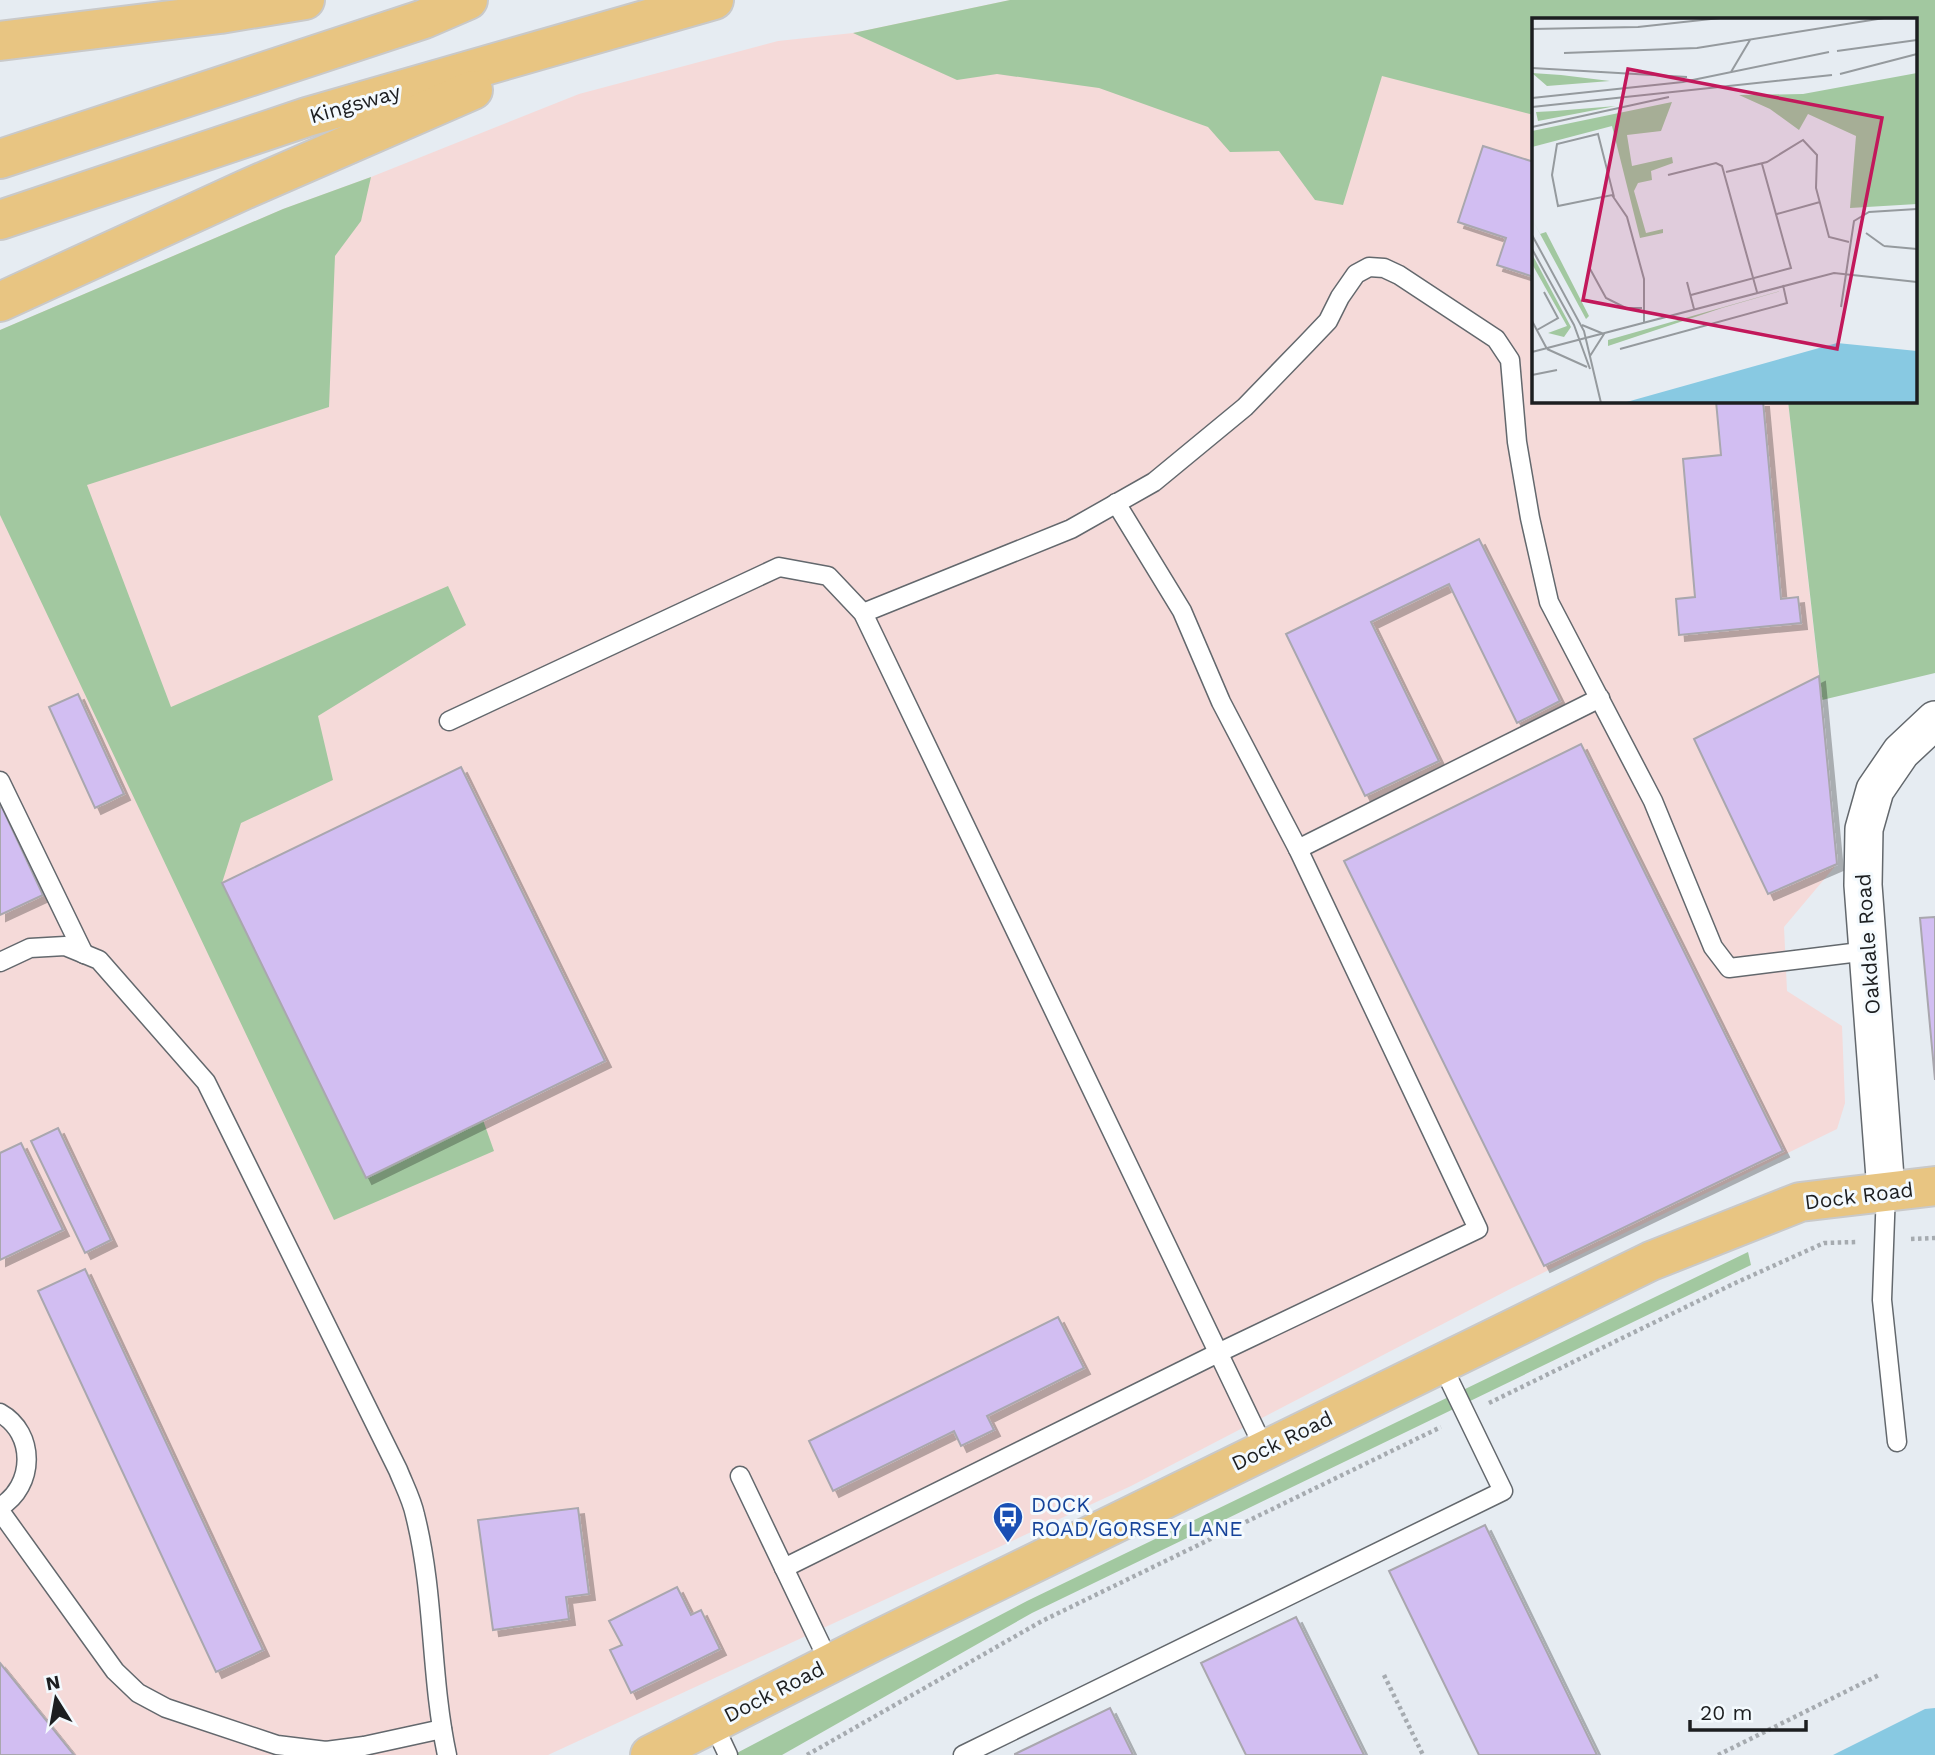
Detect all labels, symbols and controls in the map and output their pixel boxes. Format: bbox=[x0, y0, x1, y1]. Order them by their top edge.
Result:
inset map bbox=[1532, 18, 1918, 402]
street label: Kingsway bbox=[307, 79, 403, 128]
street label: Oakdale Road bbox=[1850, 873, 1885, 1015]
street label: Dock Road bbox=[1803, 1176, 1915, 1215]
street label: Dock Road bbox=[1227, 1405, 1336, 1476]
place label: DOCK ROAD/GORSEY LANE bbox=[1031, 1492, 1243, 1541]
bus stop icon: DOCK ROAD/GORSEY LANE bbox=[991, 1500, 1025, 1544]
street label: Dock Road bbox=[719, 1656, 828, 1728]
north arrow bbox=[21, 1664, 91, 1734]
text: N bbox=[44, 1670, 62, 1695]
scale bar bbox=[1690, 1688, 1806, 1732]
text: 20 m bbox=[1700, 1700, 1752, 1725]

